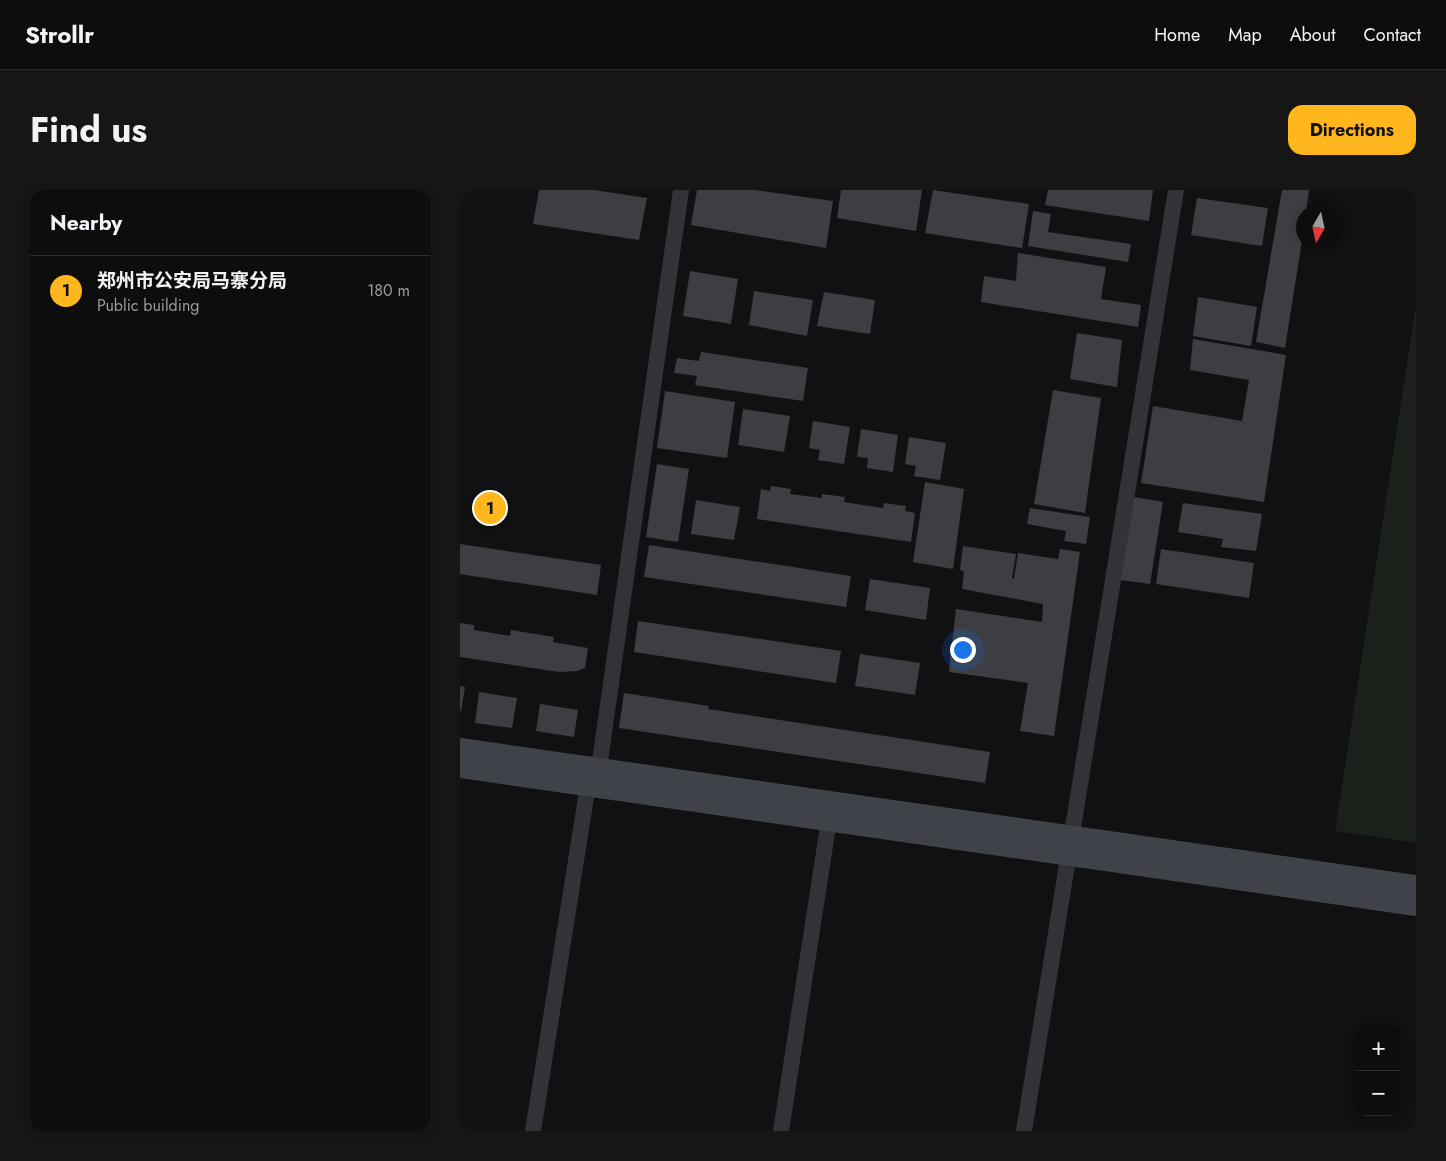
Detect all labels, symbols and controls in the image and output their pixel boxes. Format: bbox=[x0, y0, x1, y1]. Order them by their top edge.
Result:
text: Strollr bbox=[25, 17, 94, 52]
text: Home bbox=[1154, 22, 1200, 48]
text: Map bbox=[1228, 22, 1262, 48]
text: About bbox=[1290, 22, 1335, 48]
text: Contact bbox=[1363, 22, 1421, 48]
text: Find us bbox=[30, 105, 147, 155]
button: Directions bbox=[1288, 105, 1416, 155]
north arrow bbox=[1296, 205, 1341, 250]
text: Nearby bbox=[50, 208, 122, 238]
text: 郑州市公安局马寨分局 bbox=[97, 267, 287, 294]
text: 1 bbox=[62, 279, 70, 302]
text: 180 m bbox=[367, 279, 410, 302]
text: Public building bbox=[97, 294, 199, 317]
pin: 1 bbox=[474, 489, 506, 527]
your location bbox=[950, 637, 976, 663]
map controls bbox=[1356, 1026, 1401, 1116]
button: + bbox=[1356, 1026, 1401, 1071]
button: − bbox=[1356, 1071, 1401, 1116]

